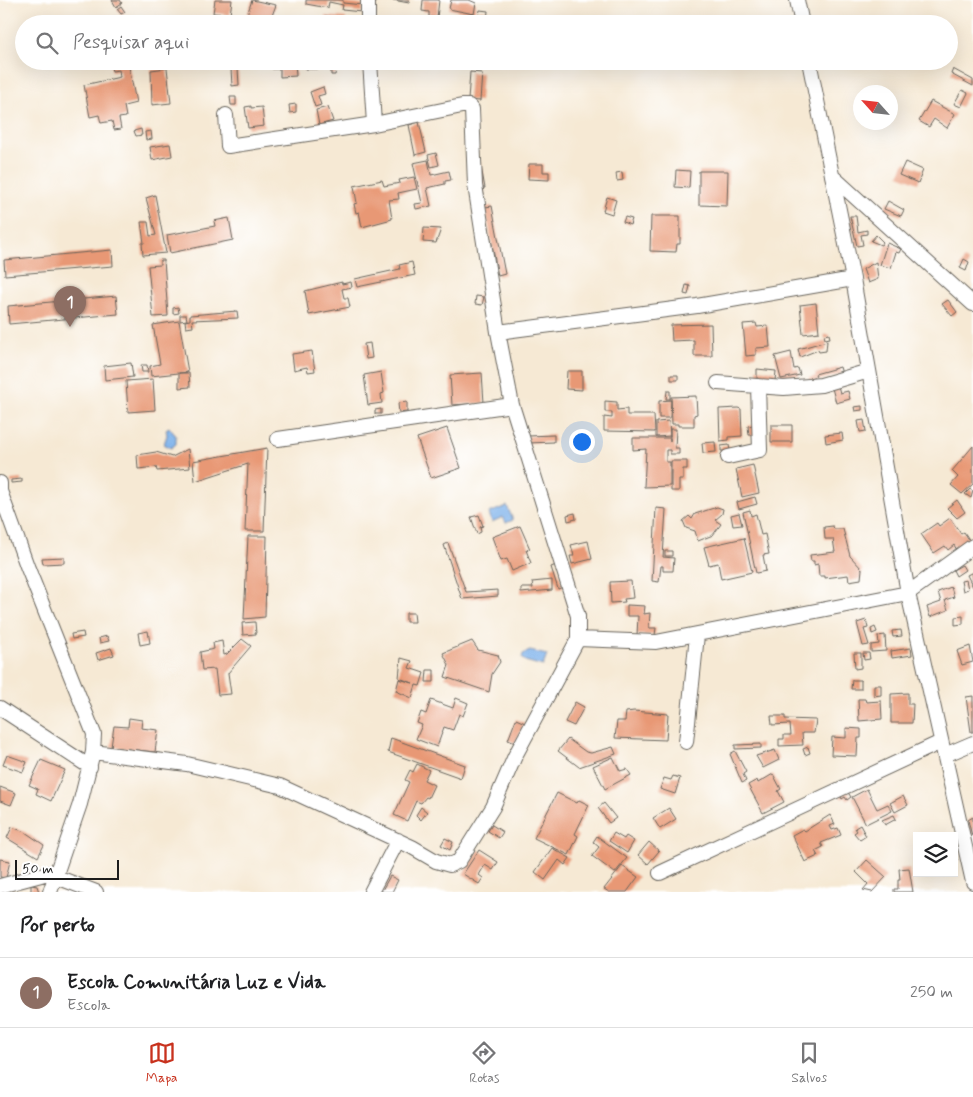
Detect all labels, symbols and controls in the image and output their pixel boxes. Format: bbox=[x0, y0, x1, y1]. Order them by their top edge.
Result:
search box bbox=[15, 15, 958, 70]
icon: search bbox=[33, 29, 61, 57]
text: Pesquisar aqui bbox=[73, 30, 189, 55]
north arrow bbox=[853, 85, 898, 130]
pin: 1 bbox=[54, 286, 86, 327]
your location bbox=[569, 429, 595, 455]
map controls bbox=[913, 832, 958, 877]
button: layers bbox=[913, 832, 958, 877]
scale bar bbox=[15, 857, 119, 880]
text: 50 m bbox=[22, 860, 53, 878]
text: Por perto bbox=[20, 911, 95, 939]
text: Escola Comunitária Luz e Vida bbox=[67, 970, 325, 995]
text: 1 bbox=[32, 982, 40, 1003]
text: 250 m bbox=[910, 982, 953, 1003]
text: Escola bbox=[67, 995, 110, 1016]
tab: Mapa bbox=[146, 1039, 178, 1087]
tab: Rotas bbox=[469, 1039, 500, 1087]
tab: Salvos bbox=[791, 1039, 827, 1087]

